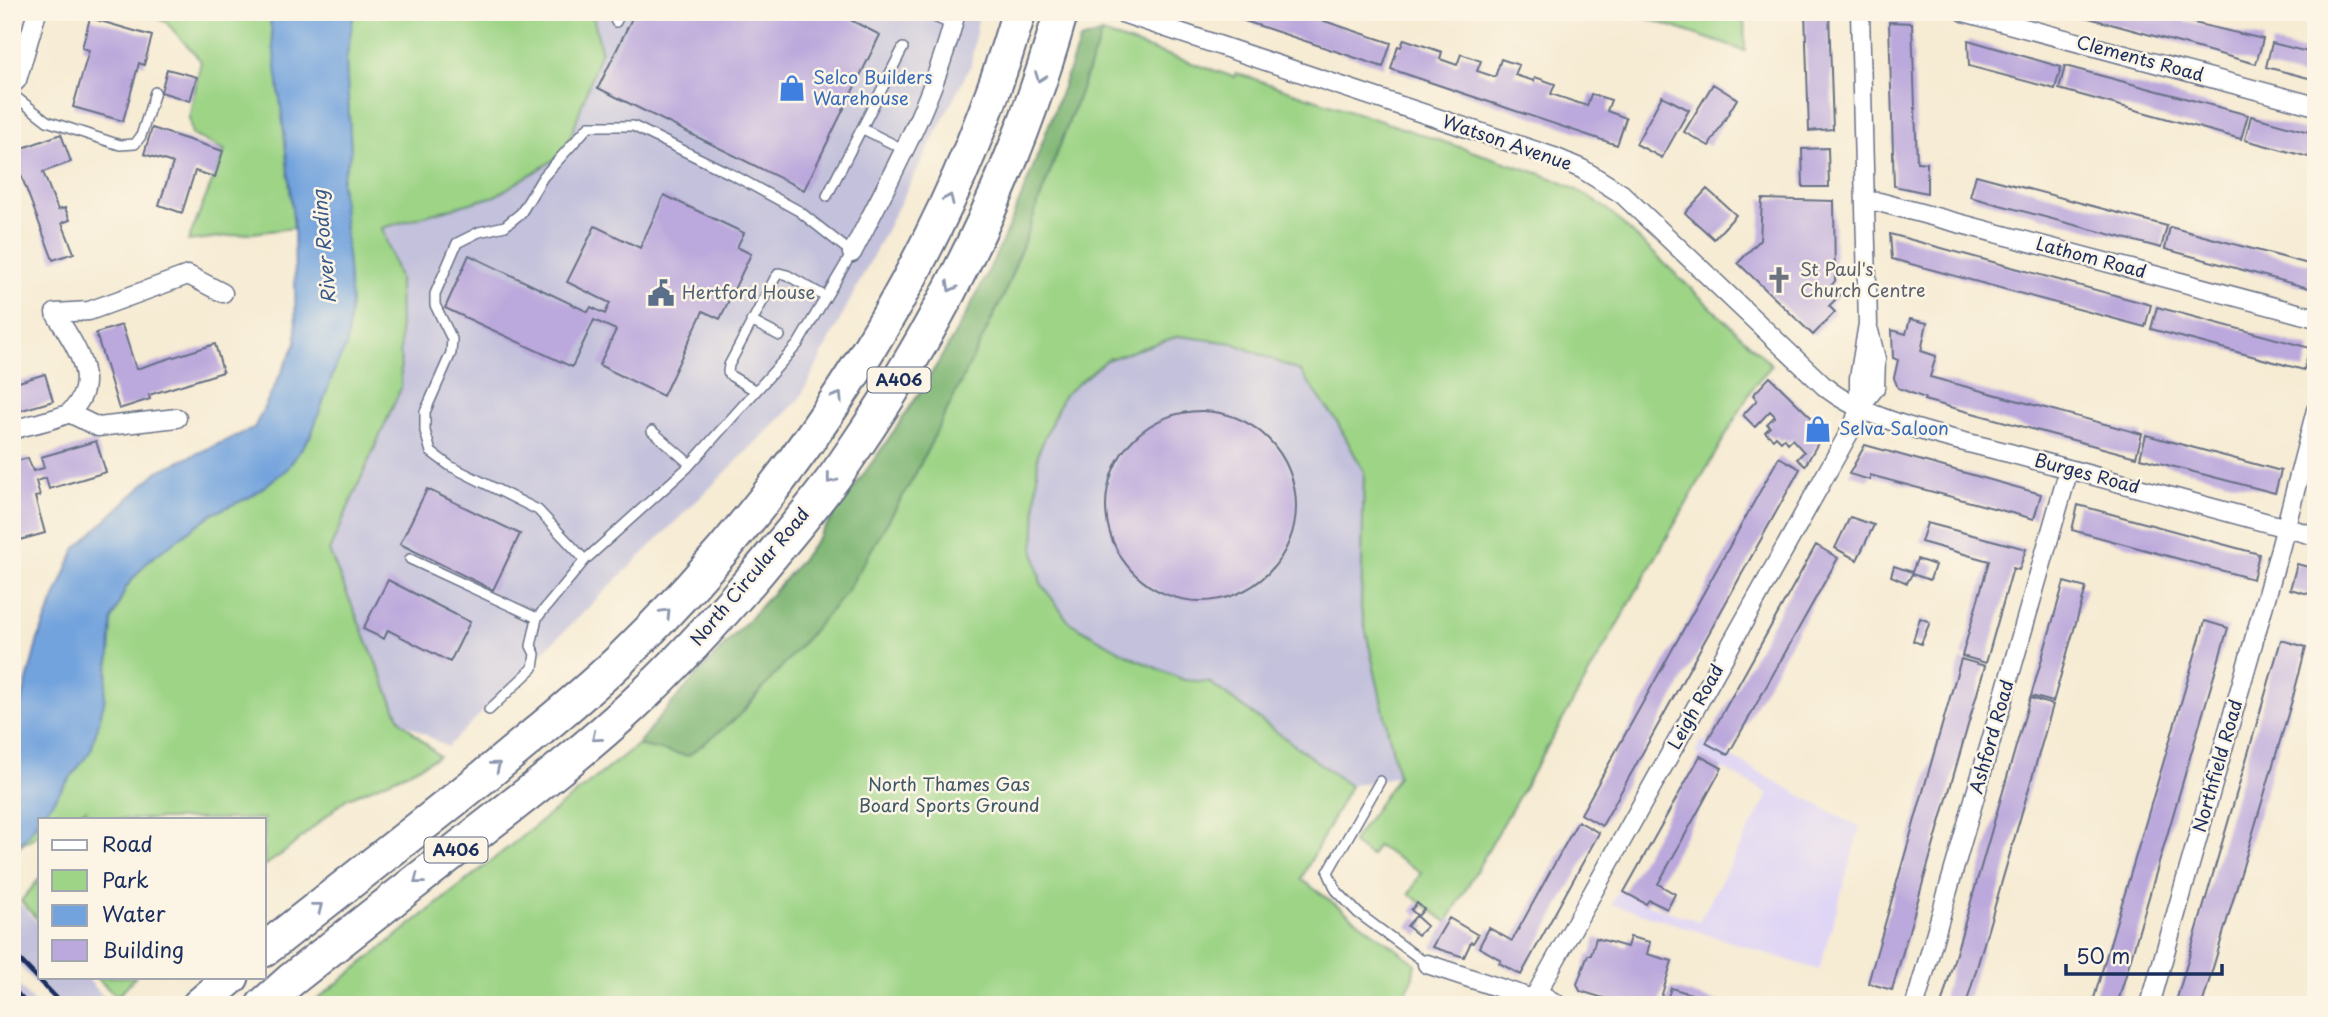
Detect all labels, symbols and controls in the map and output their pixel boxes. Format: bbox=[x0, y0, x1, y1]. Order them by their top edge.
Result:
street label: Clements Road bbox=[2074, 28, 2207, 88]
place label: Selco Builders Warehouse bbox=[813, 63, 932, 111]
one-way arrow bbox=[1034, 71, 1048, 83]
shop icon: Selco Builders Warehouse bbox=[777, 73, 807, 103]
street label: Watson Avenue bbox=[1439, 107, 1576, 176]
water label: River Roding bbox=[304, 188, 342, 305]
one-way arrow bbox=[940, 193, 954, 206]
street label: Lathom Road bbox=[2033, 229, 2149, 284]
place label: St Paul's Church Centre bbox=[1800, 255, 1925, 303]
church icon: St Paul's Church Centre bbox=[1764, 265, 1794, 295]
public building icon: Hertford House bbox=[646, 278, 676, 308]
place label: Hertford House bbox=[682, 278, 815, 305]
one-way arrow bbox=[946, 279, 960, 292]
road number: A406 bbox=[867, 368, 930, 392]
one-way arrow bbox=[830, 392, 843, 405]
shop icon: Selva Saloon bbox=[1803, 414, 1833, 444]
place label: Selva Saloon bbox=[1839, 414, 1949, 441]
street label: Burges Road bbox=[2032, 445, 2143, 500]
one-way arrow bbox=[827, 472, 840, 484]
street label: North Circular Road bbox=[683, 501, 815, 651]
one-way arrow bbox=[658, 608, 671, 621]
street label: Leigh Road bbox=[1660, 659, 1729, 754]
street label: Ashford Road bbox=[1961, 676, 2020, 797]
street label: Northfield Road bbox=[2185, 696, 2248, 835]
one-way arrow bbox=[591, 729, 604, 741]
one-way arrow bbox=[488, 762, 501, 774]
park label: North Thames Gas Board Sports Ground bbox=[858, 770, 1040, 818]
legend bbox=[38, 818, 266, 978]
text: Road bbox=[102, 827, 153, 859]
road number: A406 bbox=[424, 838, 488, 862]
text: Park bbox=[102, 863, 149, 895]
one-way arrow bbox=[414, 871, 426, 884]
text: Water bbox=[102, 897, 166, 929]
one-way arrow bbox=[310, 903, 323, 916]
text: Building bbox=[102, 933, 184, 965]
scale bar bbox=[2066, 933, 2221, 977]
text: 50 m bbox=[2076, 939, 2130, 971]

